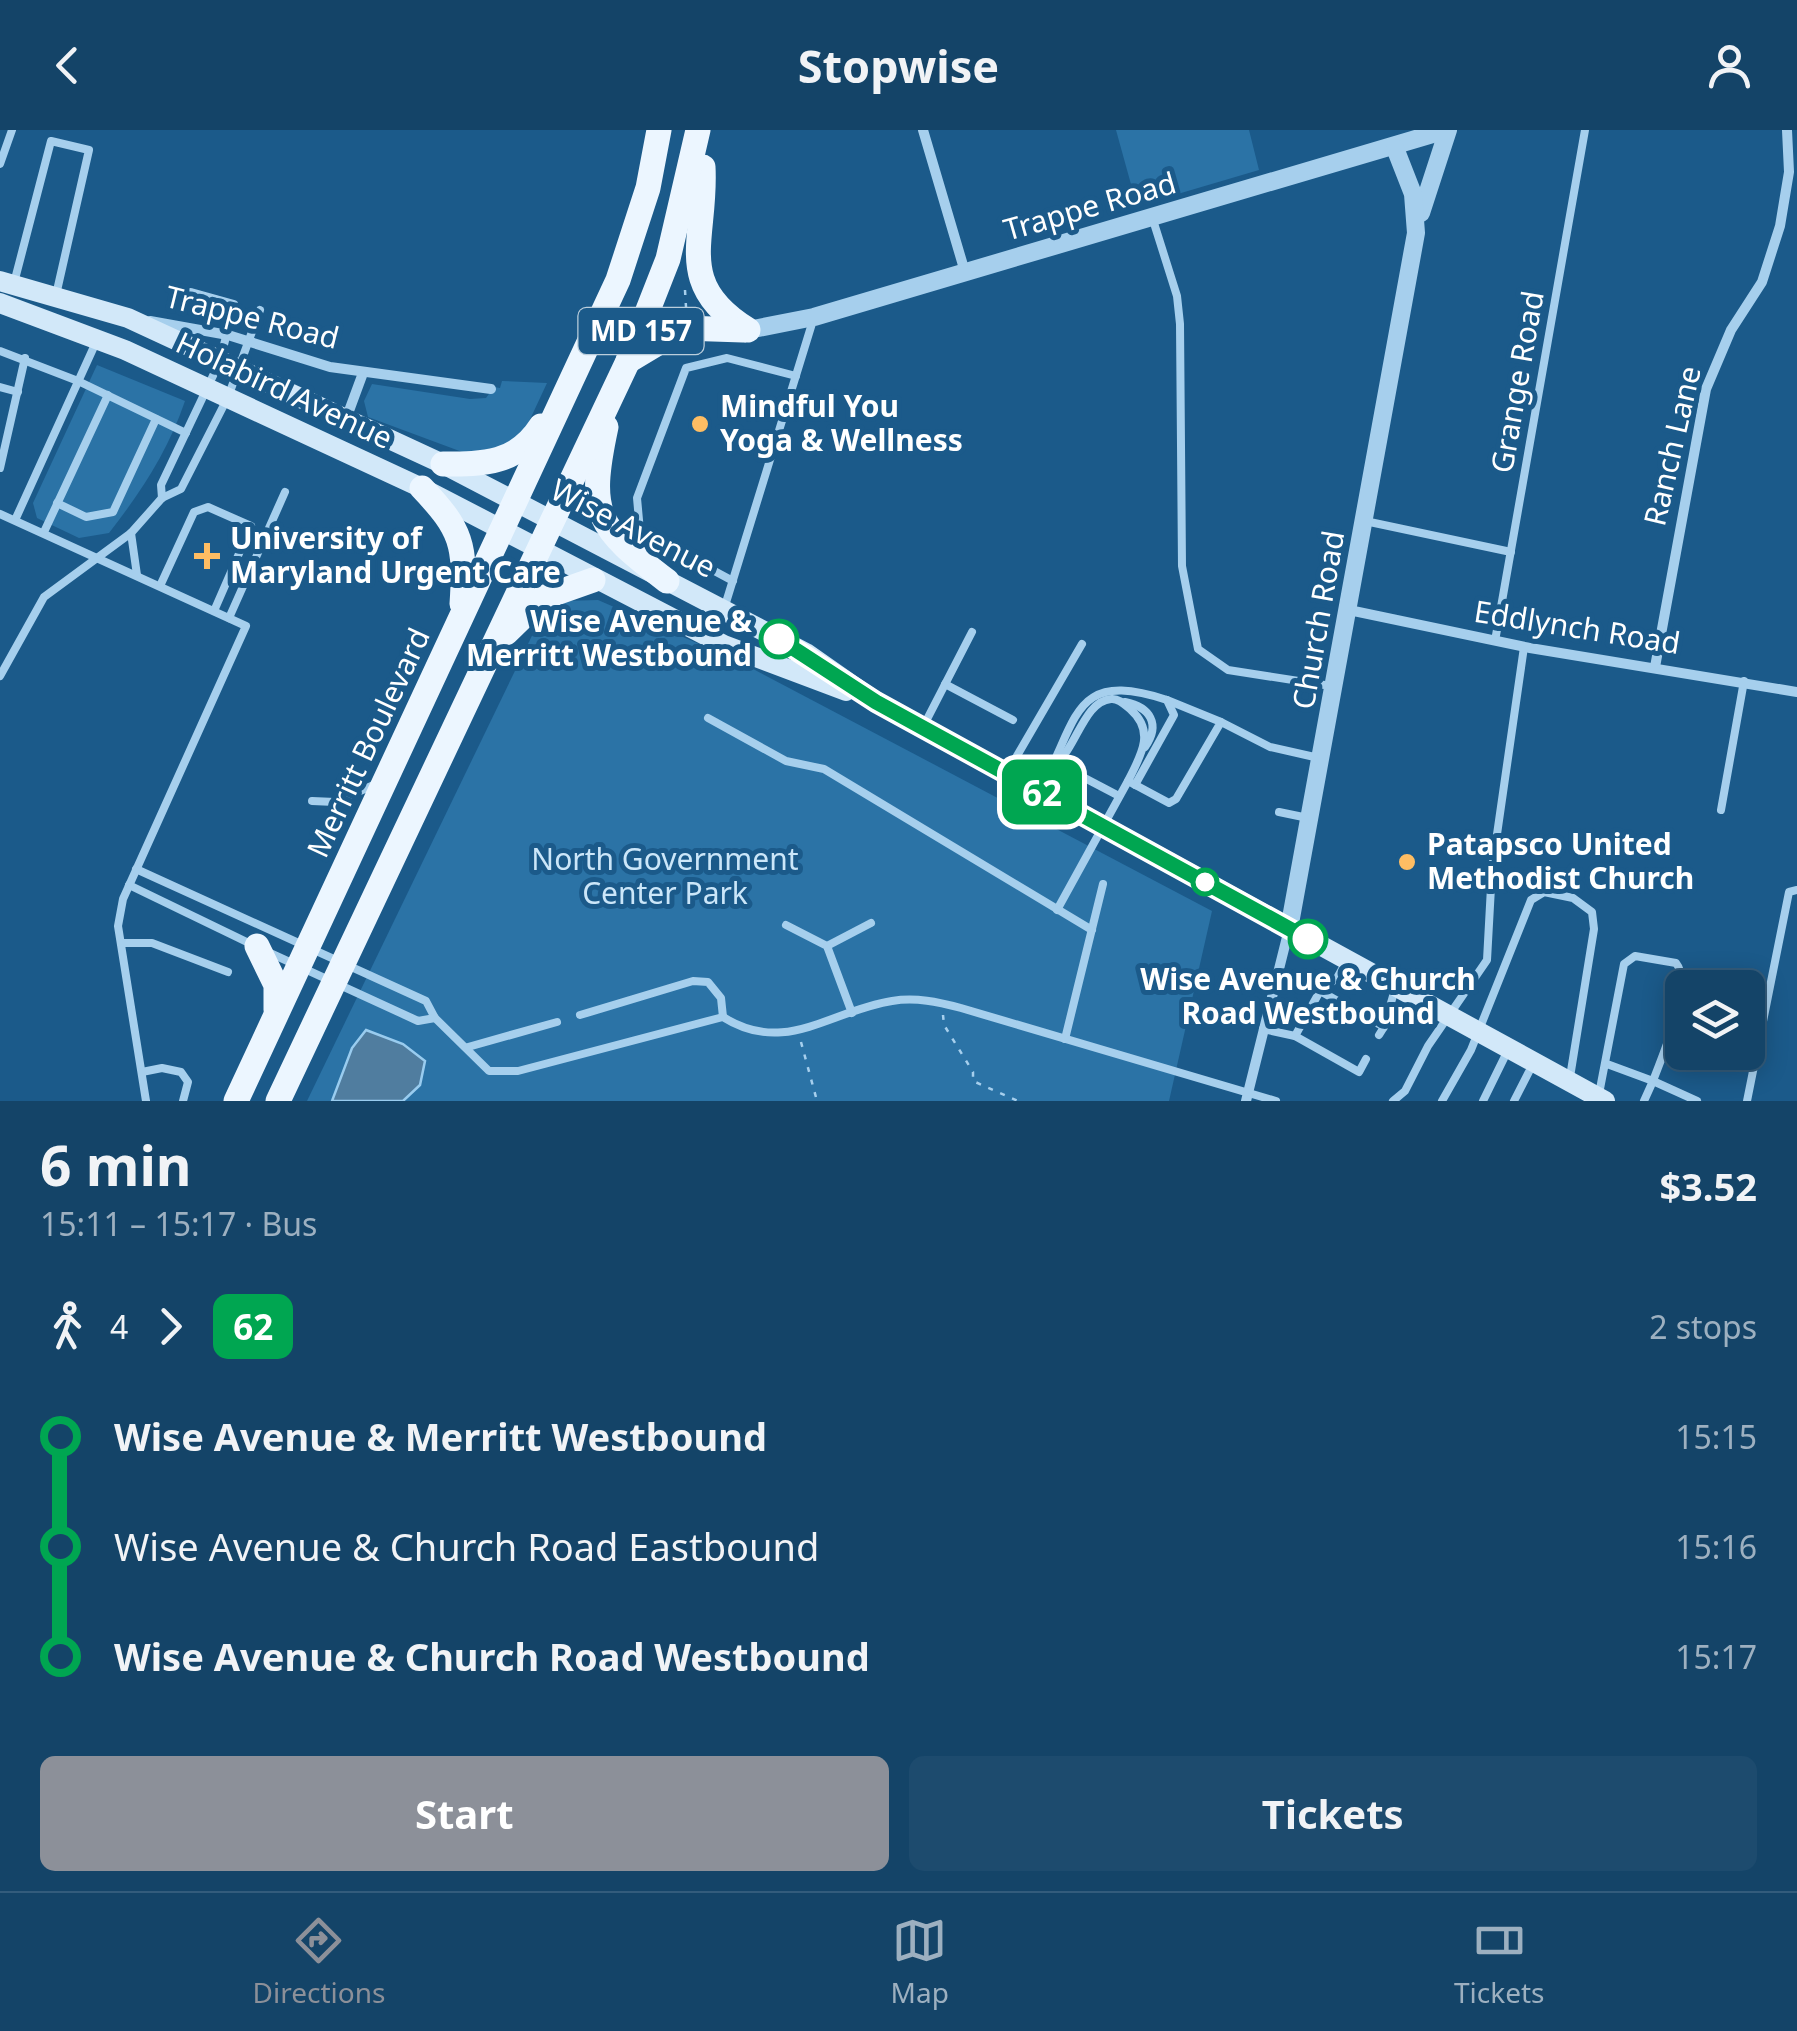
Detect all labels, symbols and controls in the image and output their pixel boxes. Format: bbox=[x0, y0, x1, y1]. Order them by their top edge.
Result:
text: Stopwise bbox=[798, 35, 999, 96]
icon: back bbox=[40, 38, 95, 93]
icon: person bbox=[1702, 38, 1757, 93]
street label: Trappe Road bbox=[999, 161, 1181, 250]
street label: Trappe Road bbox=[161, 275, 343, 358]
street label: Grange Road bbox=[1480, 287, 1553, 476]
road number: MD 157 bbox=[578, 308, 704, 354]
street label: Holabird Avenue bbox=[170, 322, 400, 458]
street label: Ranch Lane bbox=[1633, 362, 1710, 530]
place label: Mindful You Yoga & Wellness bbox=[720, 385, 963, 460]
marker: Mindful You Yoga & Wellness bbox=[689, 413, 711, 435]
street label: Wise Avenue bbox=[544, 469, 723, 587]
place label: University of Maryland Urgent Care bbox=[230, 517, 561, 592]
street label: Church Road bbox=[1282, 527, 1353, 712]
marker: University of Maryland Urgent Care bbox=[194, 543, 220, 569]
street label: Eddlynch Road bbox=[1471, 590, 1683, 663]
place label: Wise Avenue & Merritt Westbound bbox=[466, 600, 752, 675]
marker: Wise Avenue & Merritt Westbound bbox=[760, 620, 798, 658]
street label: Merritt Boulevard bbox=[297, 621, 439, 864]
line badge: 62 bbox=[997, 760, 1087, 824]
text: 62 bbox=[1022, 769, 1062, 816]
place label: Patapsco United Methodist Church bbox=[1427, 823, 1694, 898]
park label: North Government Center Park bbox=[531, 838, 799, 913]
marker: Patapsco United Methodist Church bbox=[1396, 851, 1418, 873]
unlabelled marker bbox=[1192, 869, 1218, 895]
marker: Wise Avenue & Church Road Westbound bbox=[1289, 920, 1327, 958]
place label: Wise Avenue & Church Road Westbound bbox=[1140, 958, 1476, 1033]
map controls bbox=[1665, 970, 1765, 1070]
button: layers bbox=[1665, 970, 1765, 1070]
text: 6 min bbox=[40, 1127, 192, 1202]
text: $3.52 bbox=[1659, 1160, 1757, 1212]
text: 15:11 – 15:17 · Bus bbox=[40, 1202, 317, 1245]
icon: walk bbox=[40, 1299, 95, 1354]
icon: forward bbox=[143, 1299, 198, 1354]
text: 62 bbox=[233, 1303, 273, 1350]
text: 4 bbox=[110, 1305, 128, 1348]
text: 2 stops bbox=[1649, 1305, 1757, 1348]
text: Wise Avenue & Merritt Westbound bbox=[114, 1410, 767, 1462]
text: 15:15 bbox=[1675, 1415, 1757, 1458]
text: Wise Avenue & Church Road Eastbound bbox=[114, 1520, 819, 1572]
text: 15:16 bbox=[1675, 1525, 1757, 1568]
text: Wise Avenue & Church Road Westbound bbox=[114, 1630, 870, 1682]
text: 15:17 bbox=[1675, 1635, 1757, 1678]
button: Start bbox=[40, 1756, 889, 1871]
button: Tickets bbox=[909, 1756, 1757, 1871]
tab: Directions bbox=[253, 1913, 385, 2011]
tab: Map bbox=[891, 1913, 949, 2011]
tab: Tickets bbox=[1454, 1913, 1544, 2011]

